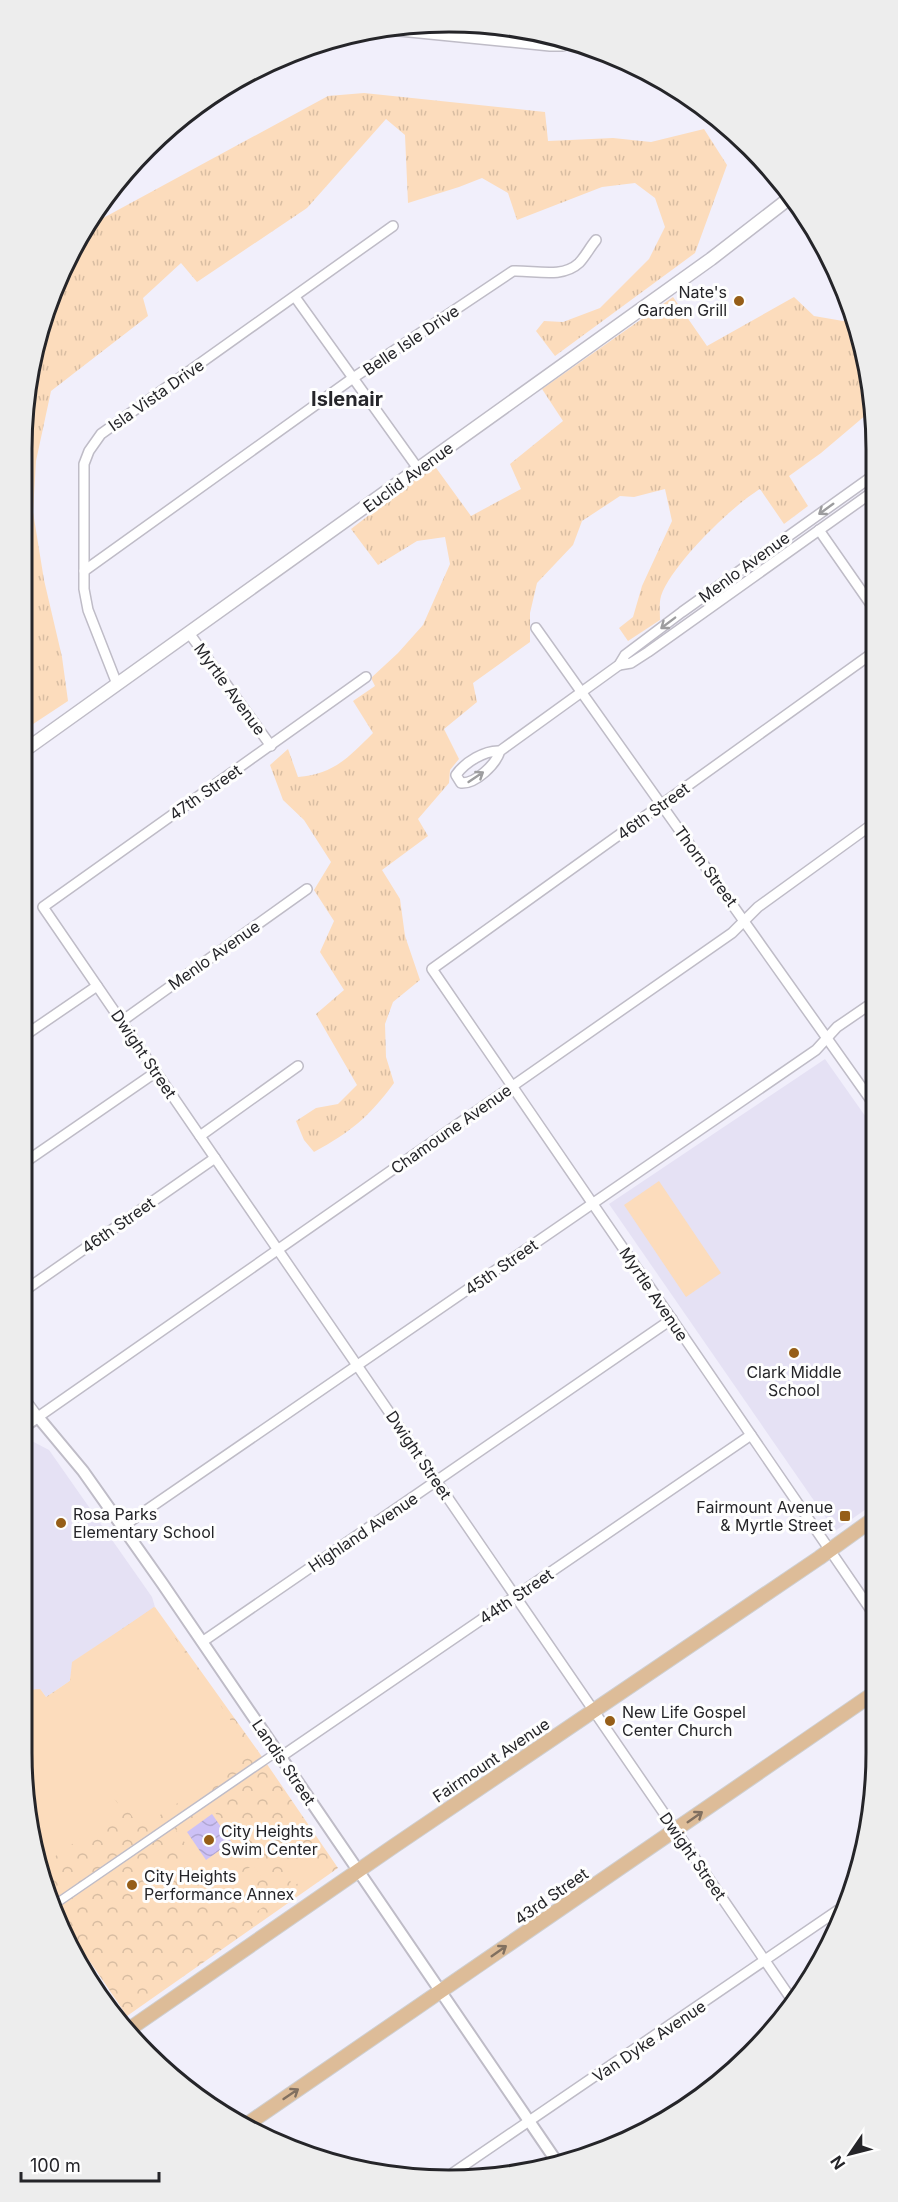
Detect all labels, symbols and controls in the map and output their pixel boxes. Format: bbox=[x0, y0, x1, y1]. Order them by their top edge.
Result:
place label: Nate's Garden Grill bbox=[637, 282, 727, 320]
marker: Nate's Garden Grill bbox=[732, 294, 746, 308]
street label: Belle Isle Drive bbox=[359, 301, 463, 379]
street label: Isla Vista Drive bbox=[104, 355, 208, 435]
district label: Islenair bbox=[311, 387, 383, 411]
street label: Euclid Avenue bbox=[359, 438, 457, 516]
one-way arrow bbox=[818, 503, 834, 515]
street label: Menlo Avenue bbox=[695, 527, 793, 607]
one-way arrow bbox=[660, 616, 676, 629]
street label: Myrtle Avenue bbox=[190, 639, 270, 739]
street label: 47th Street bbox=[165, 760, 245, 824]
one-way arrow bbox=[467, 771, 484, 783]
street label: 46th Street bbox=[613, 778, 693, 844]
street label: Thorn Street bbox=[670, 822, 742, 910]
street label: Menlo Avenue bbox=[164, 916, 264, 994]
street label: Dwight Street bbox=[107, 1006, 181, 1102]
street label: Chamoune Avenue bbox=[387, 1080, 515, 1178]
street label: 46th Street bbox=[78, 1193, 158, 1257]
street label: 45th Street bbox=[461, 1235, 541, 1299]
street label: Myrtle Avenue bbox=[615, 1243, 693, 1345]
marker: Clark Middle School bbox=[787, 1346, 801, 1360]
place label: Clark Middle School bbox=[746, 1362, 842, 1400]
street label: Dwight Street bbox=[382, 1407, 456, 1503]
street label: Highland Avenue bbox=[304, 1488, 422, 1576]
place label: Fairmount Avenue & Myrtle Street bbox=[696, 1497, 833, 1535]
place label: Rosa Parks Elementary School bbox=[73, 1504, 215, 1542]
marker: Fairmount Avenue & Myrtle Street bbox=[838, 1509, 852, 1523]
marker: Rosa Parks Elementary School bbox=[54, 1516, 68, 1530]
street label: 44th Street bbox=[475, 1564, 557, 1628]
place label: New Life Gospel Center Church bbox=[622, 1702, 746, 1740]
street label: Fairmount Avenue bbox=[429, 1714, 553, 1806]
marker: New Life Gospel Center Church bbox=[603, 1714, 617, 1728]
street label: Landis Street bbox=[248, 1715, 320, 1809]
street label: Dwight Street bbox=[655, 1808, 731, 1904]
one-way arrow bbox=[686, 1811, 702, 1823]
place label: City Heights Swim Center bbox=[221, 1821, 318, 1859]
marker: City Heights Swim Center bbox=[202, 1833, 216, 1847]
street label: 43rd Street bbox=[510, 1863, 592, 1929]
place label: City Heights Performance Annex bbox=[144, 1866, 294, 1904]
marker: City Heights Performance Annex bbox=[125, 1878, 139, 1892]
one-way arrow bbox=[491, 1945, 507, 1957]
street label: Van Dyke Avenue bbox=[589, 1996, 709, 2086]
one-way arrow bbox=[282, 2088, 299, 2100]
north arrow bbox=[820, 2124, 880, 2184]
scale bar bbox=[21, 2145, 159, 2183]
text: N bbox=[826, 2152, 849, 2173]
text: 100 m bbox=[30, 2155, 81, 2176]

